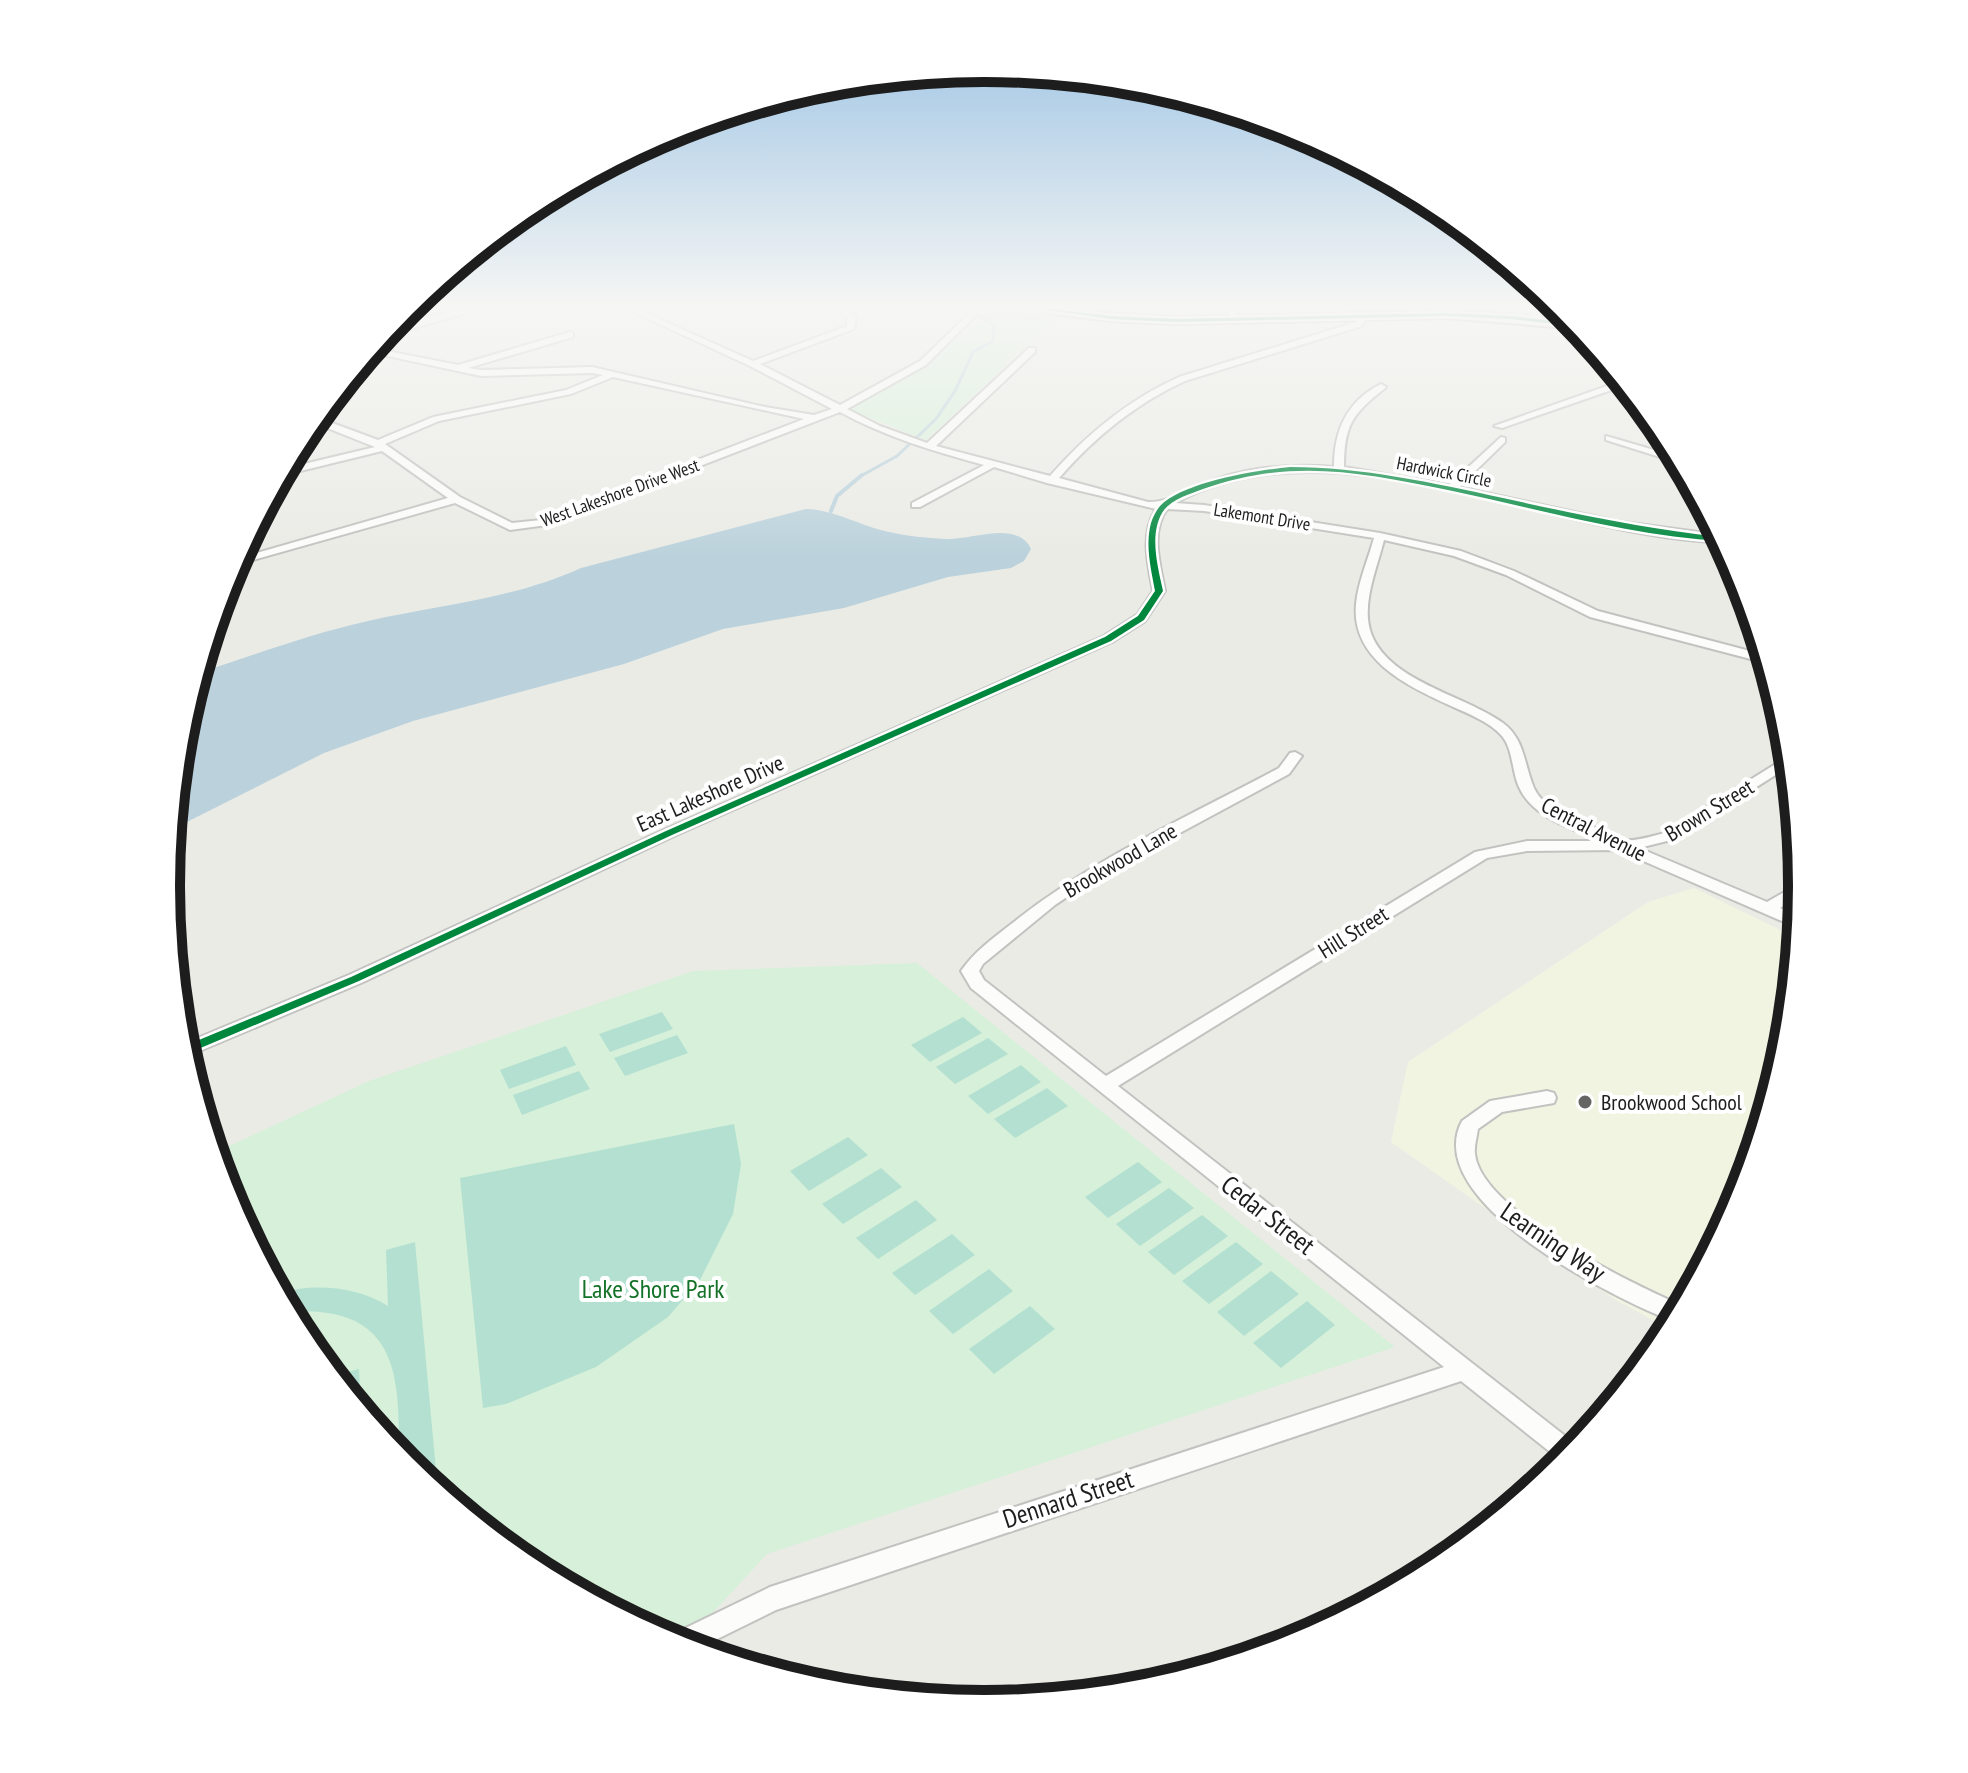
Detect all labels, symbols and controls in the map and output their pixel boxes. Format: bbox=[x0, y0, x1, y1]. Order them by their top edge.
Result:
street label: Hardwick Circle bbox=[1395, 451, 1493, 492]
street label: West Lakeshore Drive West bbox=[538, 453, 702, 532]
street label: Lakemont Drive bbox=[1212, 498, 1312, 535]
street label: East Lakeshore Drive bbox=[632, 748, 788, 838]
street label: Brown Street bbox=[1660, 773, 1758, 847]
street label: Central Avenue bbox=[1537, 791, 1651, 867]
street label: Brookwood Lane bbox=[1058, 816, 1182, 904]
street label: Hill Street bbox=[1313, 900, 1393, 964]
place label: Brookwood School bbox=[1601, 1088, 1743, 1116]
marker: Brookwood School bbox=[1576, 1093, 1594, 1111]
street label: Cedar Street bbox=[1215, 1168, 1322, 1261]
street label: Learning Way bbox=[1495, 1194, 1612, 1289]
park label: Lake Shore Park bbox=[582, 1272, 724, 1305]
street label: Dennard Street bbox=[998, 1462, 1137, 1535]

